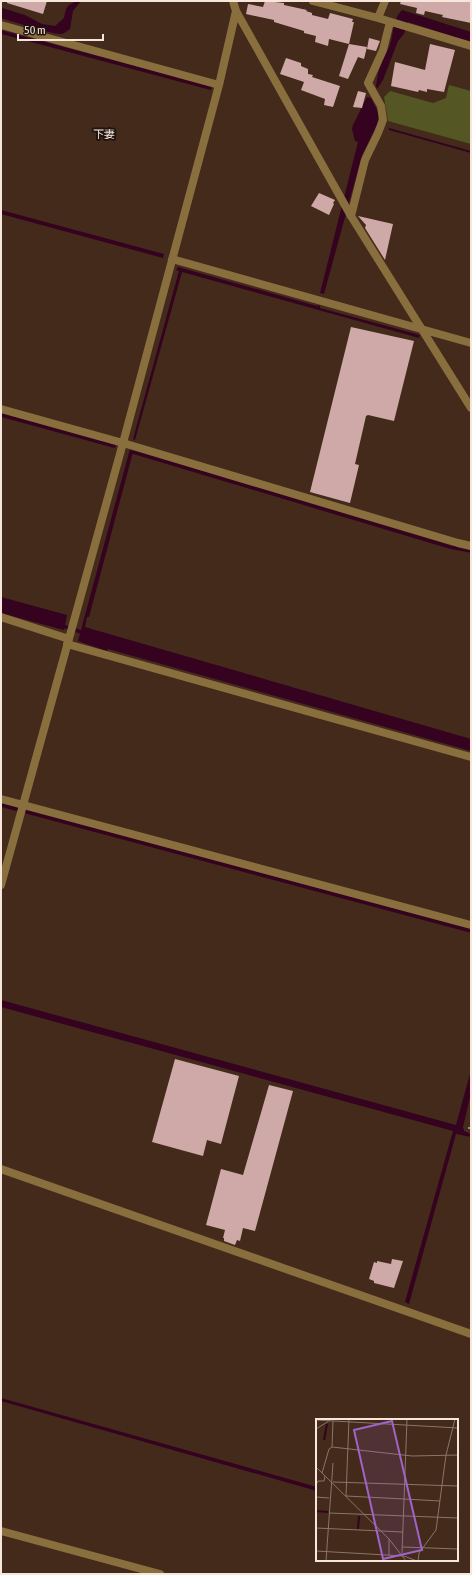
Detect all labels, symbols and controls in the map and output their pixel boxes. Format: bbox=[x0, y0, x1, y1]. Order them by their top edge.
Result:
scale bar bbox=[18, 16, 103, 42]
text: 50 m bbox=[24, 23, 46, 37]
district label: 下妻 bbox=[93, 128, 115, 140]
inset map bbox=[316, 1419, 458, 1561]

